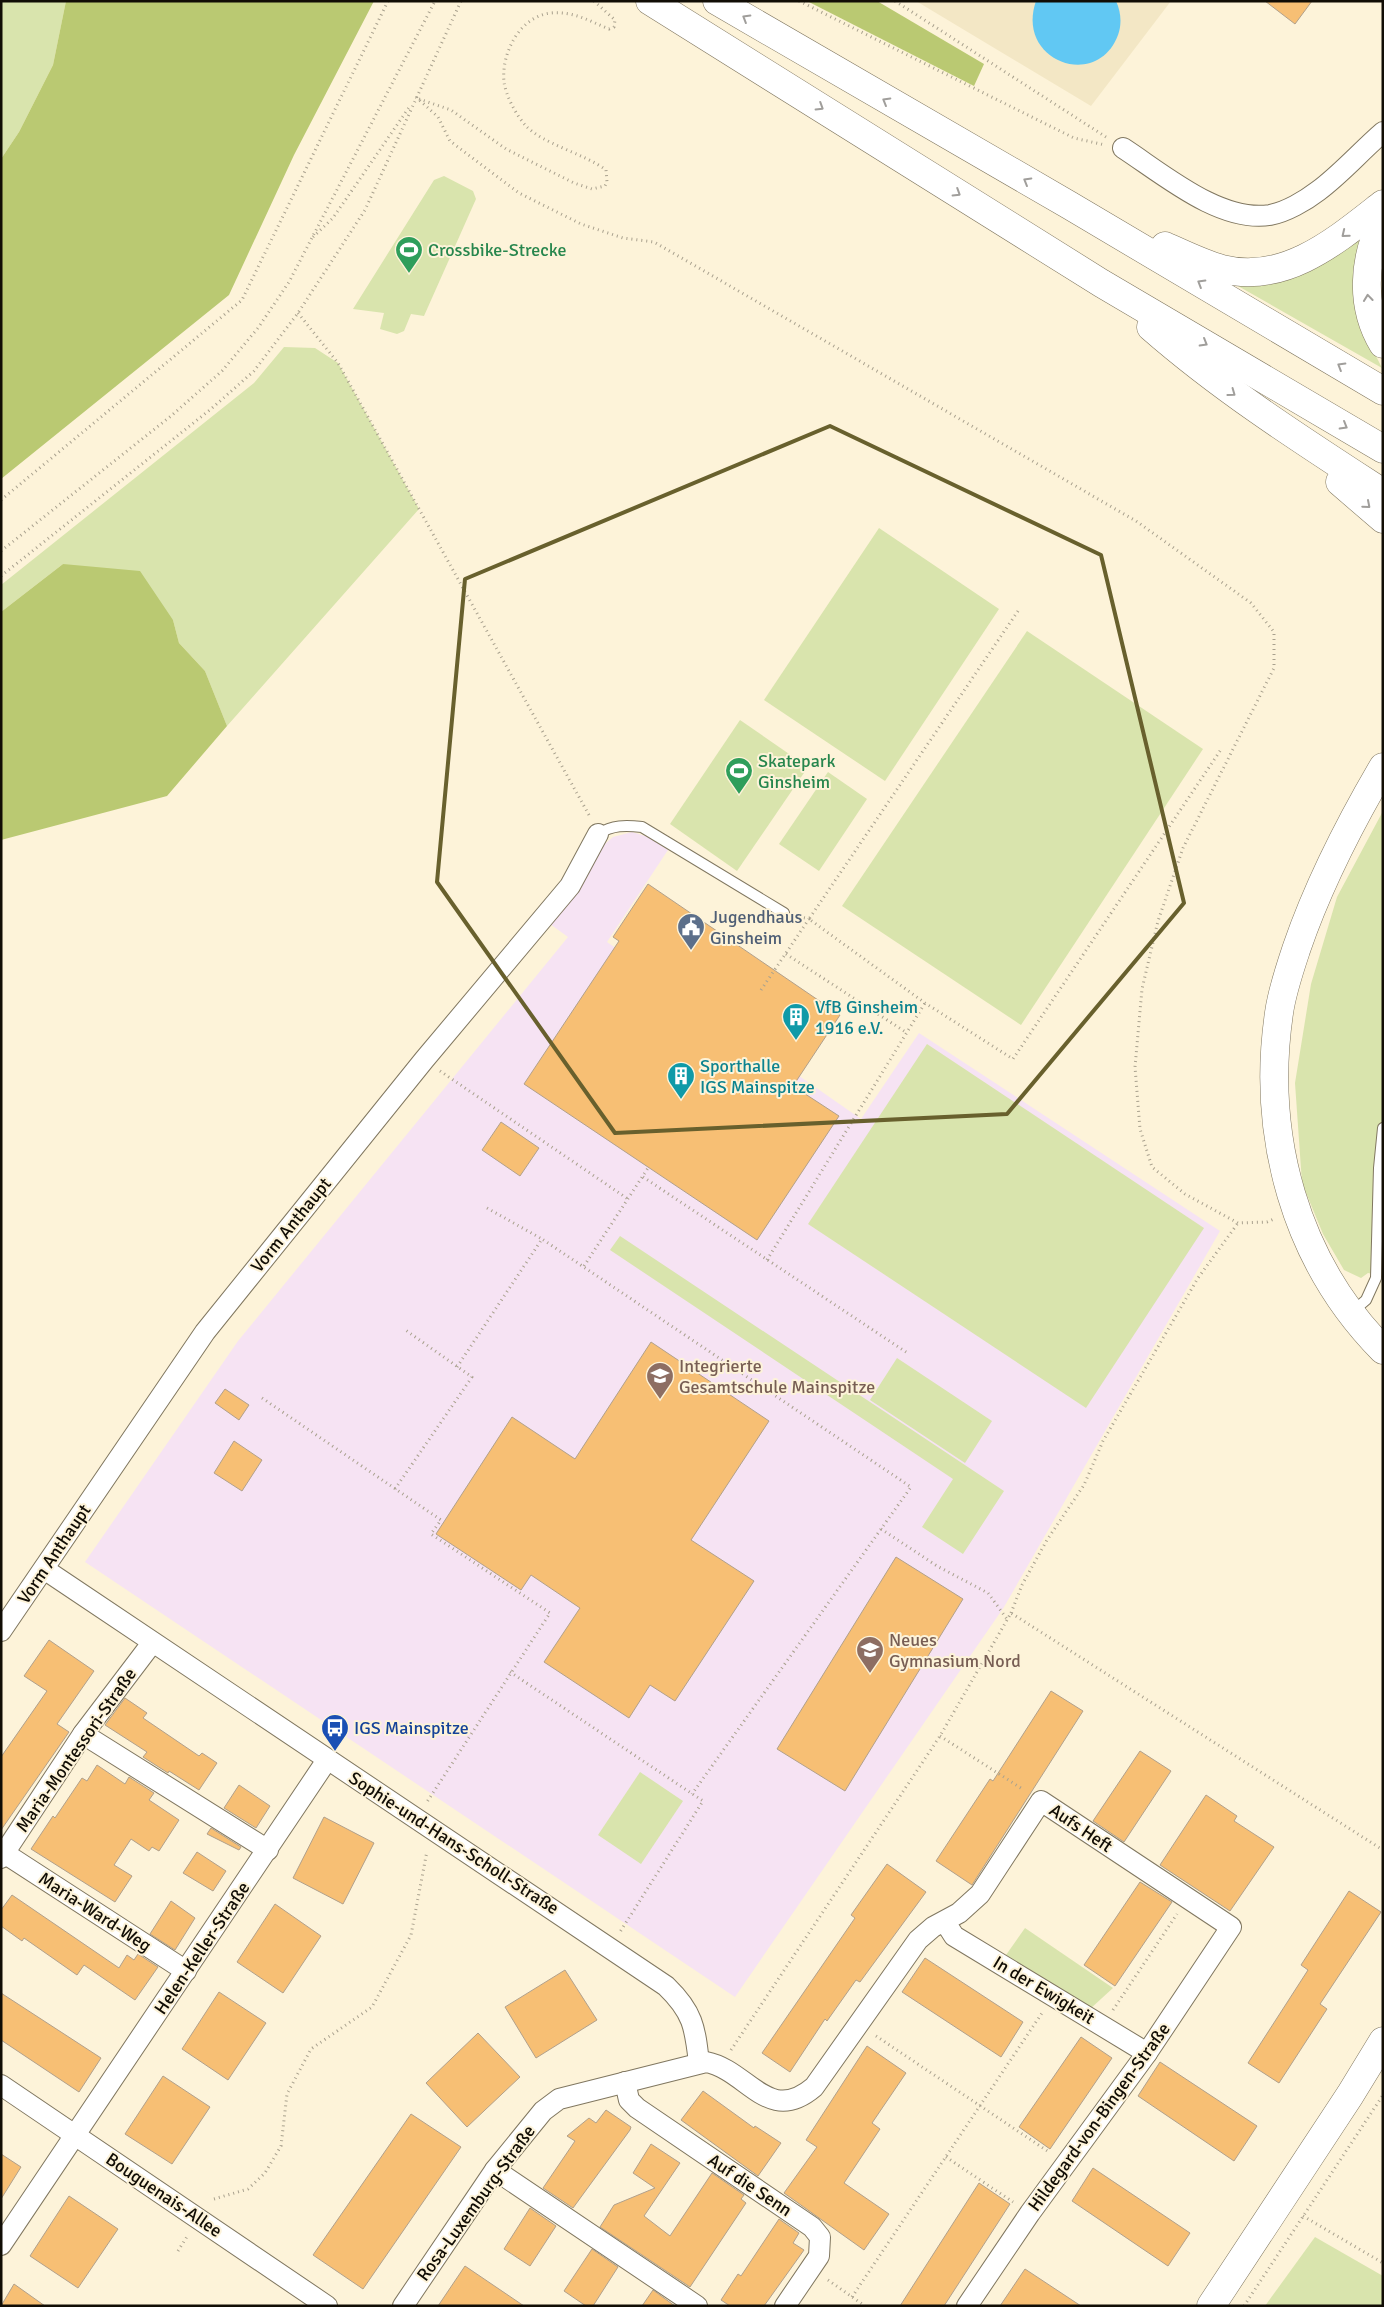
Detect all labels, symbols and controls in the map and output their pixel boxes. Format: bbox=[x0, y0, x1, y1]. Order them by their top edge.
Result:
one-way arrow bbox=[742, 15, 751, 25]
one-way arrow bbox=[882, 97, 891, 107]
one-way arrow bbox=[814, 101, 823, 110]
one-way arrow bbox=[1023, 177, 1032, 187]
one-way arrow bbox=[952, 187, 961, 197]
one-way arrow bbox=[1341, 229, 1350, 238]
sports icon: Crossbike-Strecke bbox=[394, 235, 424, 274]
place label: Crossbike-Strecke bbox=[428, 239, 566, 261]
one-way arrow bbox=[1197, 279, 1206, 289]
one-way arrow bbox=[1363, 294, 1374, 302]
one-way arrow bbox=[1198, 337, 1207, 347]
one-way arrow bbox=[1337, 362, 1346, 372]
one-way arrow bbox=[1226, 387, 1236, 396]
one-way arrow bbox=[1338, 419, 1347, 429]
one-way arrow bbox=[1361, 499, 1370, 508]
place label: Skatepark Ginsheim bbox=[758, 750, 835, 793]
sports icon: Skatepark Ginsheim bbox=[724, 756, 754, 795]
place label: Jugendhaus Ginsheim bbox=[710, 906, 803, 949]
public building icon: Jugendhaus Ginsheim bbox=[676, 912, 706, 951]
place label: VfB Ginsheim 1916 e.V. bbox=[815, 996, 918, 1039]
building icon: VfB Ginsheim 1916 e.V. bbox=[781, 1002, 811, 1041]
place label: Sporthalle IGS Mainspitze bbox=[700, 1055, 815, 1098]
building icon: Sporthalle IGS Mainspitze bbox=[666, 1061, 696, 1100]
street label: Vorm Anthaupt bbox=[246, 1173, 336, 1277]
place label: Integrierte Gesamtschule Mainspitze bbox=[679, 1355, 875, 1398]
school or university icon: Integrierte Gesamtschule Mainspitze bbox=[645, 1361, 675, 1400]
street label: Vorm Anthaupt bbox=[13, 1500, 95, 1608]
place label: Neues Gymnasium Nord bbox=[889, 1629, 1021, 1672]
school or university icon: Neues Gymnasium Nord bbox=[855, 1635, 885, 1674]
street label: Maria-Montessori-Straße bbox=[11, 1664, 141, 1836]
bus stop icon: IGS Mainspitze bbox=[320, 1713, 350, 1752]
place label: IGS Mainspitze bbox=[354, 1717, 469, 1739]
street label: Sophie-und-Hans-Scholl-Straße bbox=[345, 1767, 563, 1919]
street label: Aufs Heft bbox=[1045, 1799, 1117, 1857]
street label: Maria-Ward-Weg bbox=[34, 1867, 156, 1957]
street label: Helen-Keller-Straße bbox=[149, 1878, 255, 2018]
street label: In der Ewigkeit bbox=[989, 1951, 1099, 2029]
street label: Hildegard-von-Bingen-Straße bbox=[1023, 2018, 1175, 2216]
street label: Rosa-Luxemburg-Straße bbox=[412, 2121, 540, 2285]
street label: Bouguenais-Allee bbox=[102, 2148, 226, 2242]
street label: Auf die Senn bbox=[704, 2149, 796, 2221]

